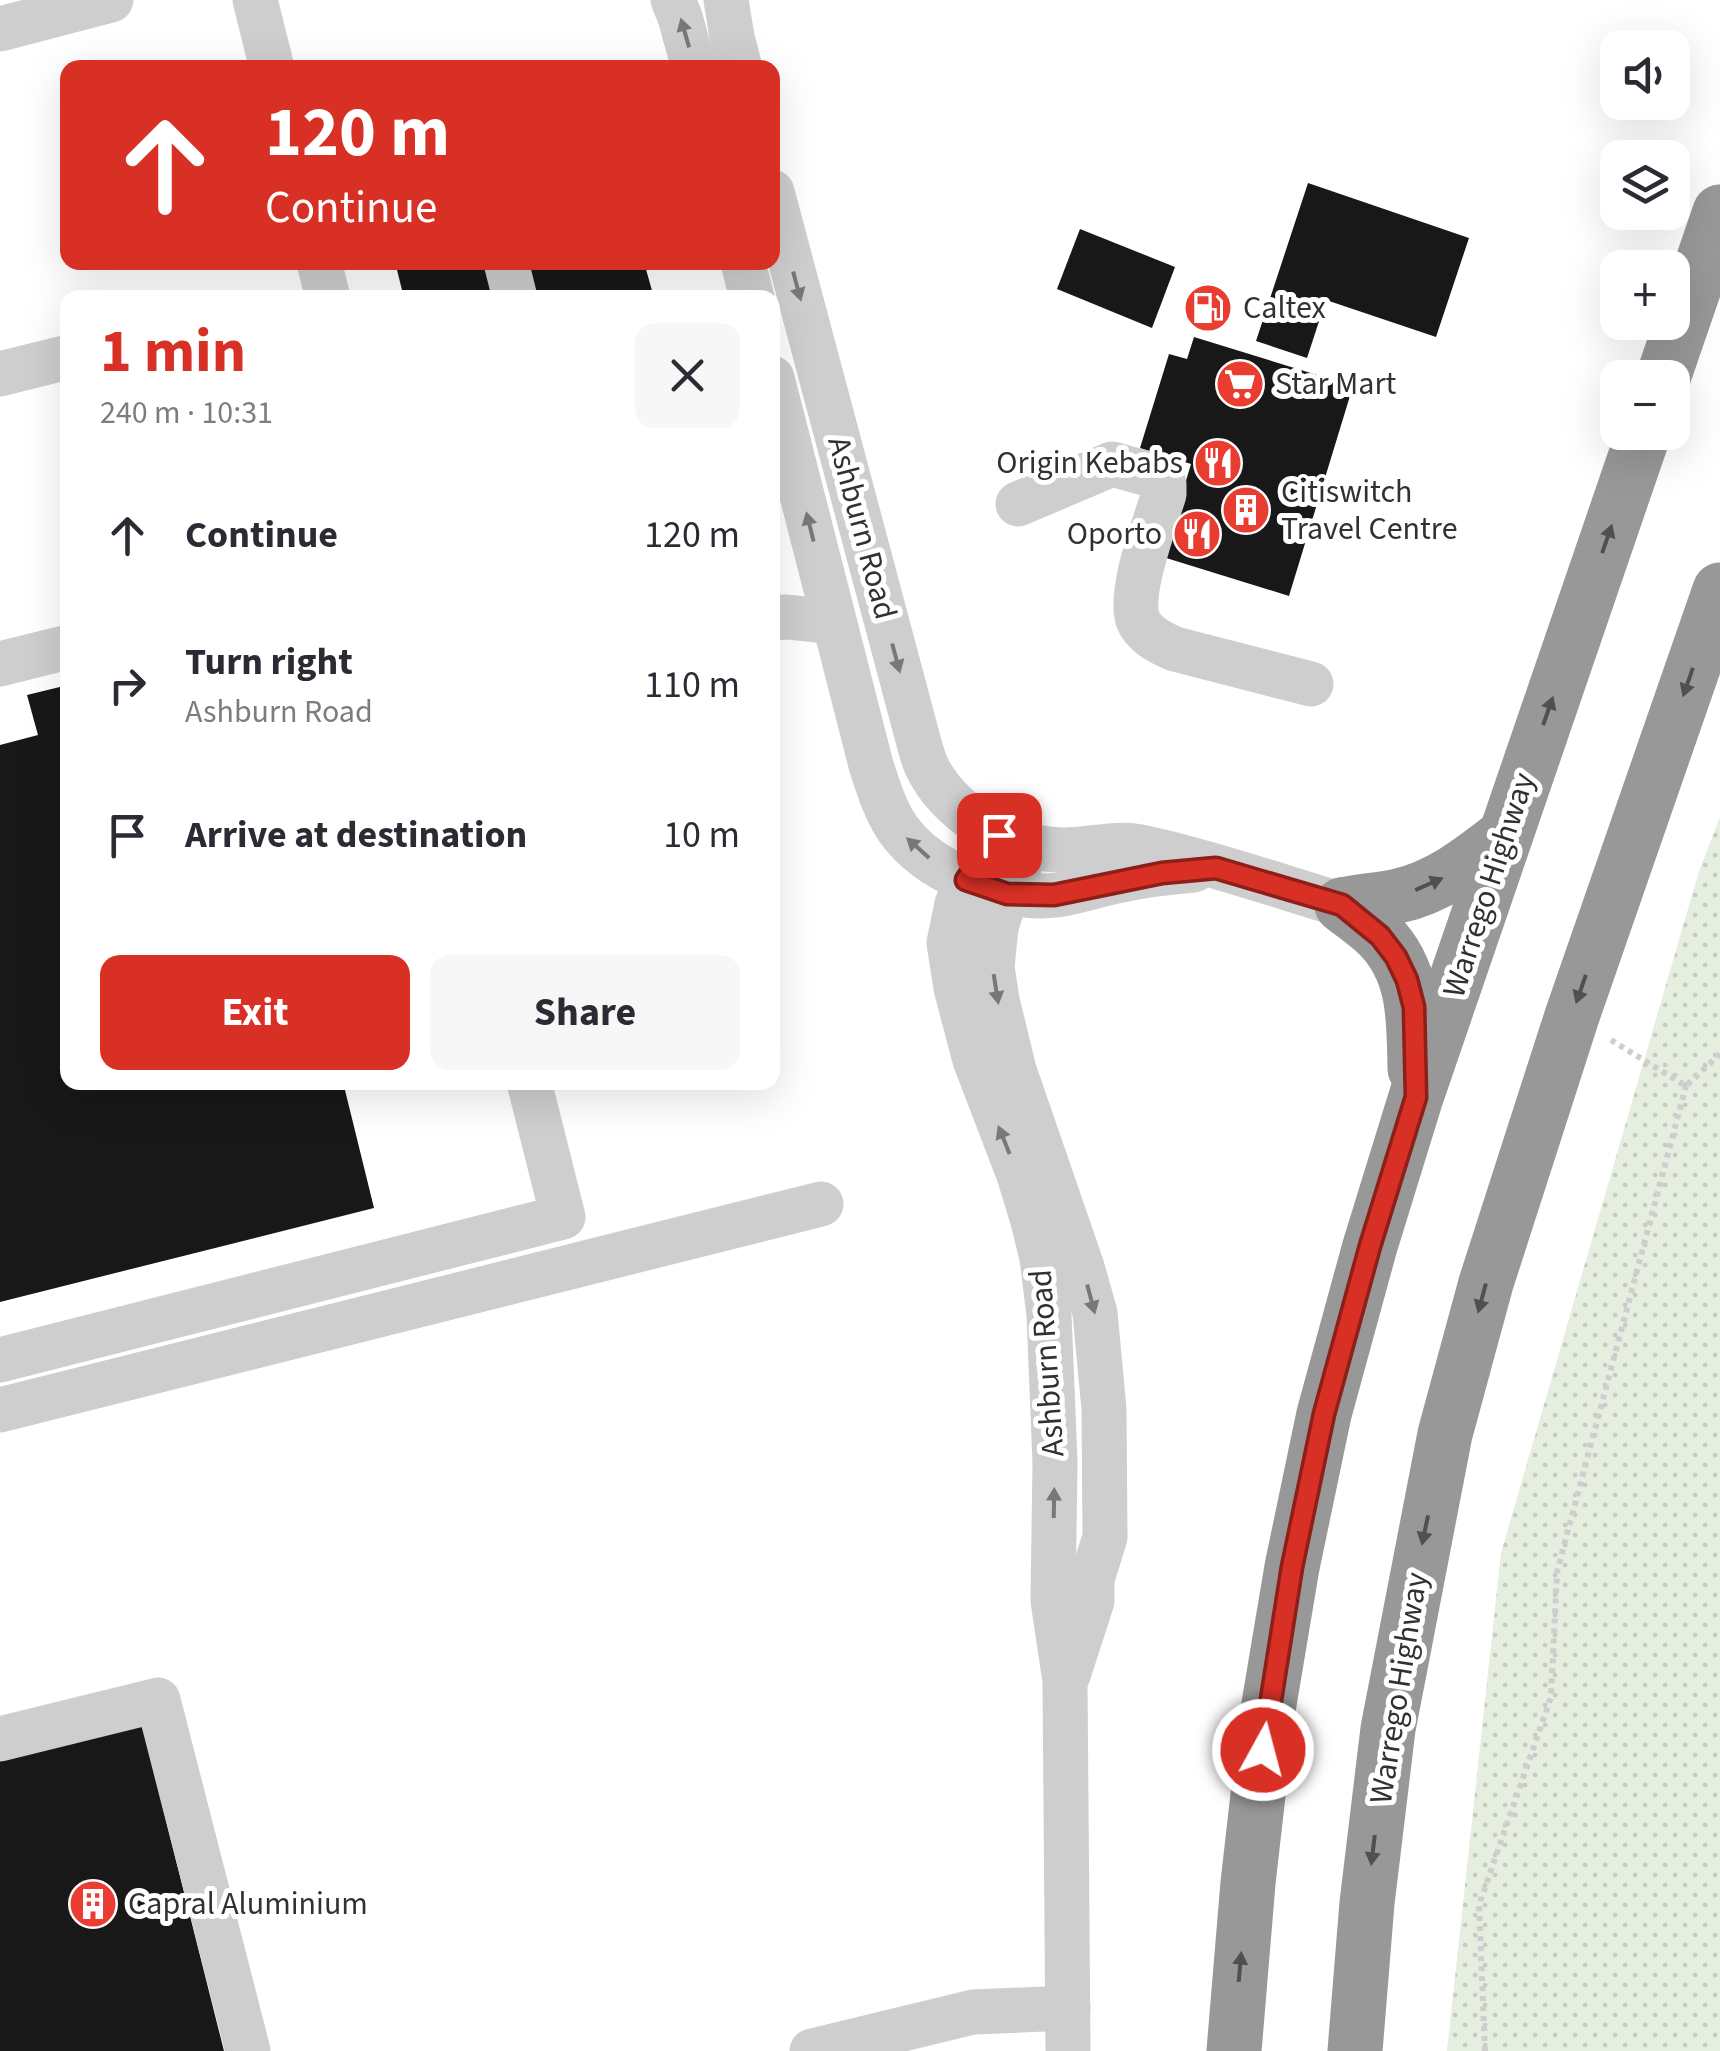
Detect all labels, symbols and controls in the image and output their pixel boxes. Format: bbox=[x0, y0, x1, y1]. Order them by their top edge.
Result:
one-way arrow bbox=[677, 17, 692, 48]
map controls bbox=[1600, 30, 1690, 450]
button: sound bbox=[1600, 30, 1690, 120]
text: 120 m bbox=[265, 83, 450, 183]
icon: ahead bbox=[100, 100, 230, 230]
button: layers bbox=[1600, 140, 1690, 230]
text: Continue bbox=[265, 176, 437, 240]
button: + bbox=[1600, 250, 1690, 340]
one-way arrow bbox=[790, 271, 806, 302]
fuel station icon: Caltex bbox=[1182, 282, 1234, 334]
place label: Caltex bbox=[1243, 285, 1326, 331]
text: 1 min bbox=[100, 310, 246, 395]
button: close bbox=[635, 323, 740, 428]
supermarket icon: Star Mart bbox=[1214, 358, 1266, 410]
button: − bbox=[1600, 360, 1690, 450]
place label: Star Mart bbox=[1275, 361, 1397, 407]
text: 240 m · 10:31 bbox=[100, 390, 273, 436]
street label: Ashburn Road bbox=[815, 431, 909, 625]
restaurant icon: Origin Kebabs bbox=[1192, 437, 1244, 489]
place label: Origin Kebabs bbox=[996, 440, 1183, 486]
place label: Citiswitch Travel Centre bbox=[1281, 469, 1458, 552]
building icon: Citiswitch Travel Centre bbox=[1220, 484, 1272, 536]
icon: ahead bbox=[100, 508, 155, 563]
text: Continue bbox=[185, 508, 338, 562]
text: 120 m bbox=[644, 508, 740, 562]
restaurant icon: Oporto bbox=[1171, 508, 1223, 560]
one-way arrow bbox=[802, 511, 817, 542]
place label: Oporto bbox=[1067, 511, 1162, 557]
one-way arrow bbox=[1601, 523, 1616, 553]
text: Turn right bbox=[185, 635, 353, 689]
one-way arrow bbox=[889, 643, 905, 674]
icon: right bbox=[100, 658, 155, 713]
text: 110 m bbox=[644, 658, 740, 712]
one-way arrow bbox=[1680, 668, 1695, 698]
text: Ashburn Road bbox=[185, 689, 373, 735]
one-way arrow bbox=[1541, 696, 1556, 726]
street label: Warrego Highway bbox=[1431, 767, 1547, 1003]
pin bbox=[957, 793, 1042, 878]
icon: arrive bbox=[100, 808, 155, 863]
text: Arrive at destination bbox=[185, 808, 527, 862]
text: 10 m bbox=[663, 808, 740, 862]
icon: arrive bbox=[972, 808, 1027, 863]
one-way arrow bbox=[906, 838, 931, 860]
one-way arrow bbox=[1414, 876, 1444, 892]
button: Exit bbox=[100, 955, 410, 1070]
button: Share bbox=[430, 955, 740, 1070]
one-way arrow bbox=[988, 973, 1004, 1005]
one-way arrow bbox=[1573, 975, 1588, 1005]
one-way arrow bbox=[996, 1125, 1012, 1155]
street label: Ashburn Road bbox=[1018, 1268, 1076, 1458]
one-way arrow bbox=[1473, 1283, 1489, 1314]
one-way arrow bbox=[1083, 1284, 1099, 1315]
one-way arrow bbox=[1046, 1487, 1062, 1519]
one-way arrow bbox=[1417, 1514, 1433, 1545]
street label: Warrego Highway bbox=[1358, 1569, 1440, 1807]
position arrow bbox=[1211, 1698, 1315, 1802]
one-way arrow bbox=[1365, 1835, 1381, 1867]
building icon: Capral Aluminium bbox=[67, 1878, 119, 1930]
place label: Capral Aluminium bbox=[128, 1881, 368, 1927]
one-way arrow bbox=[1233, 1950, 1249, 1982]

